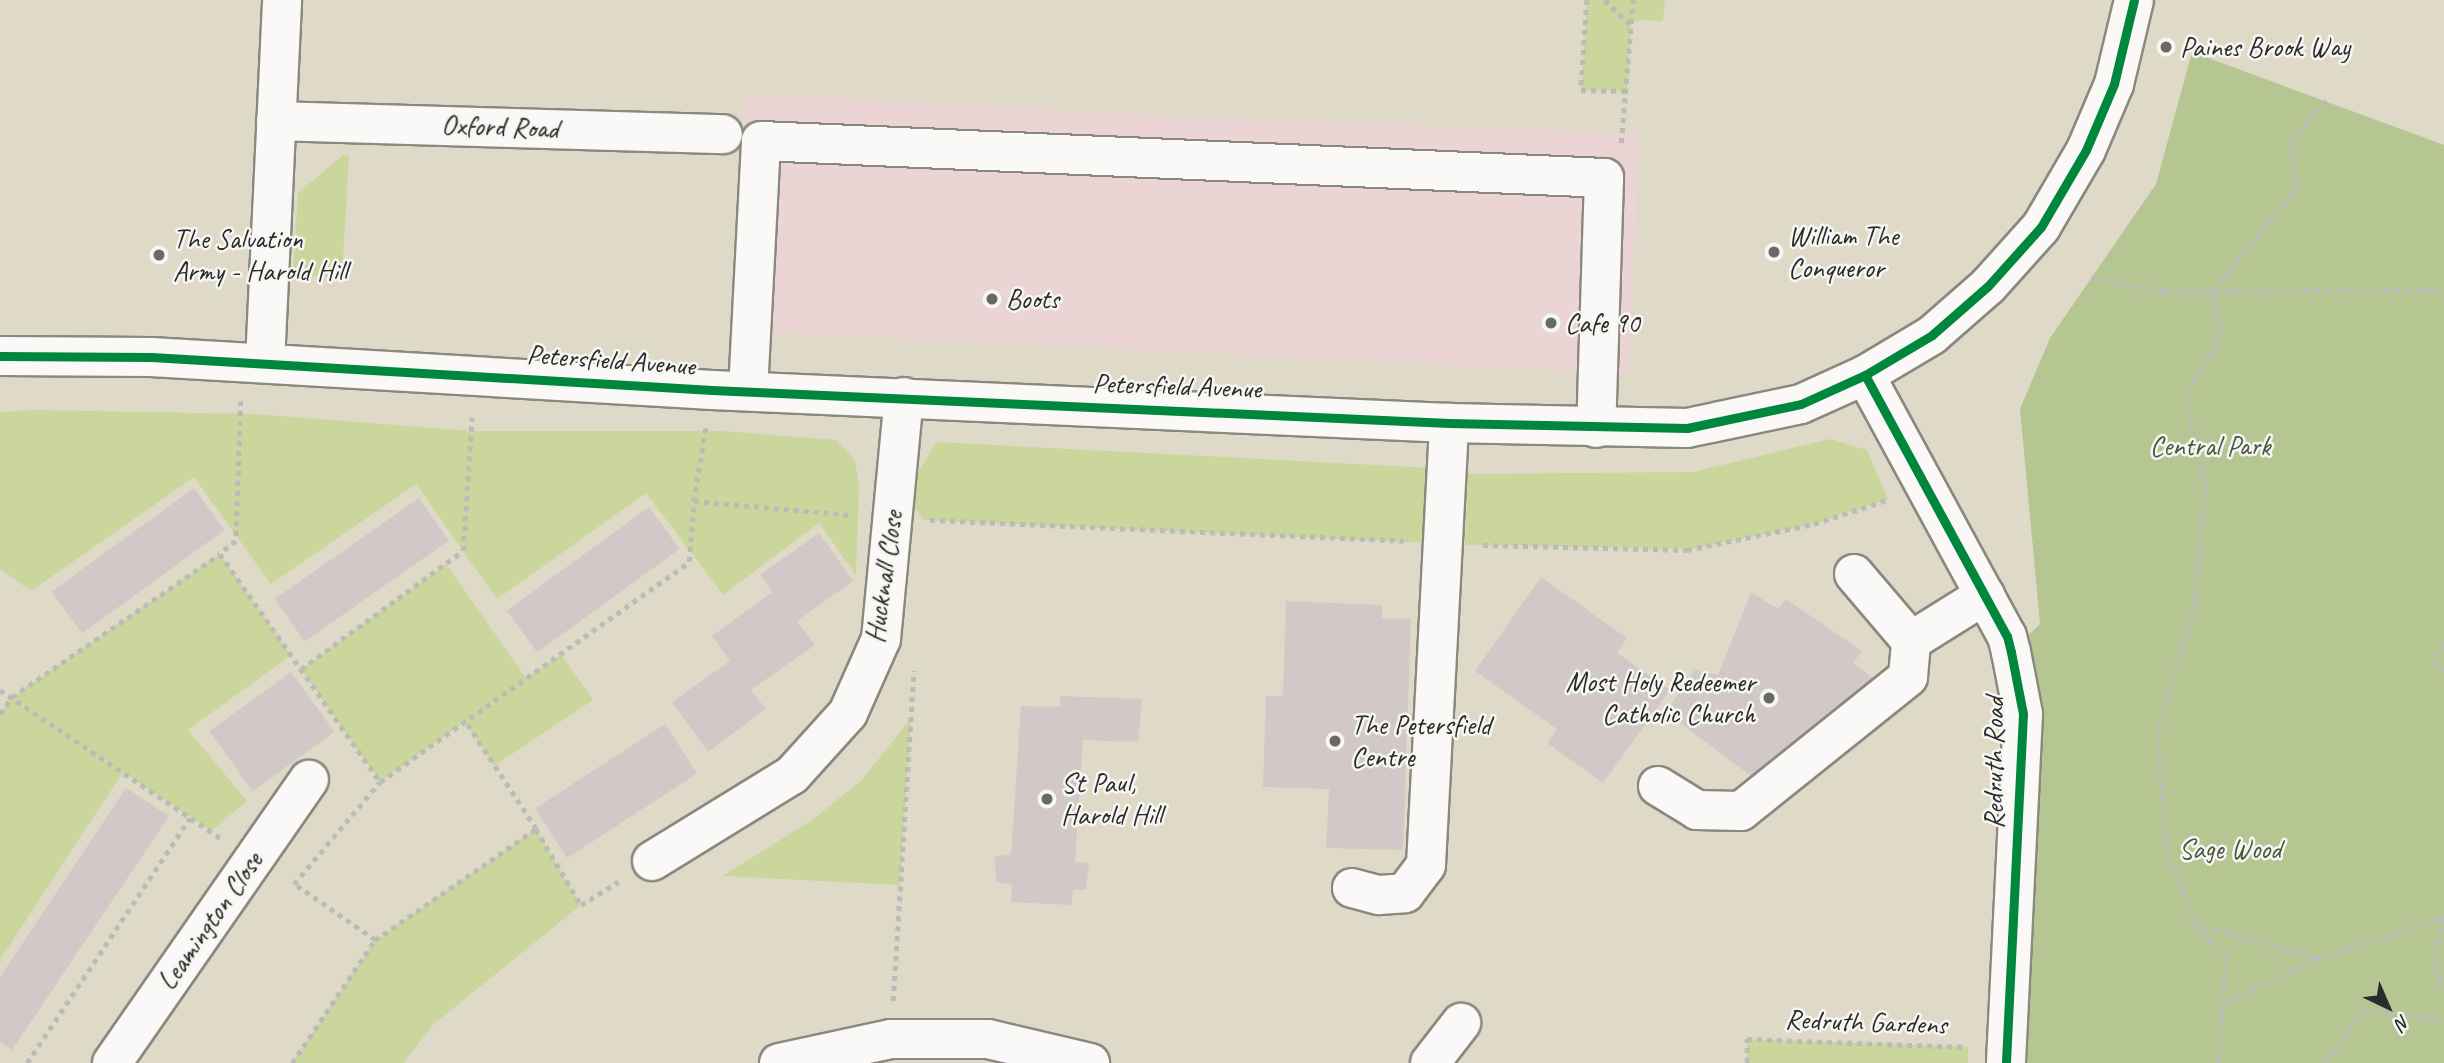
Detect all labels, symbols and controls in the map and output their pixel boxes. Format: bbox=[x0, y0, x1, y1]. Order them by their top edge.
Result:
place label: Paines Brook Way bbox=[2180, 30, 2350, 64]
marker: Paines Brook Way bbox=[2158, 39, 2174, 55]
street label: Oxford Road bbox=[441, 108, 559, 146]
place label: William The Conqueror bbox=[1788, 219, 1898, 285]
place label: The Salvation Army - Harold Hill bbox=[173, 222, 347, 288]
marker: William The Conqueror bbox=[1766, 244, 1782, 260]
marker: The Salvation Army - Harold Hill bbox=[151, 247, 167, 263]
place label: Boots bbox=[1006, 282, 1059, 316]
marker: Boots bbox=[984, 291, 1000, 307]
place label: Cafe 90 bbox=[1565, 306, 1640, 340]
marker: Cafe 90 bbox=[1543, 315, 1559, 331]
street label: Petersfield Avenue bbox=[526, 337, 696, 383]
street label: Petersfield Avenue bbox=[1092, 366, 1262, 406]
park label: Central Park bbox=[2149, 429, 2271, 463]
street label: Hucknall Close bbox=[858, 509, 910, 645]
place label: Most Holy Redeemer Catholic Church bbox=[1563, 665, 1755, 731]
marker: Most Holy Redeemer Catholic Church bbox=[1761, 690, 1777, 706]
street label: Redruth Road bbox=[1977, 697, 2011, 829]
place label: The Petersfield Centre bbox=[1351, 708, 1490, 774]
marker: The Petersfield Centre bbox=[1325, 731, 1345, 751]
place label: St Paul, Harold Hill bbox=[1061, 766, 1162, 832]
marker: St Paul, Harold Hill bbox=[1039, 791, 1055, 807]
park label: Sage Wood bbox=[2179, 832, 2281, 866]
street label: Leamington Close bbox=[150, 845, 270, 997]
north arrow bbox=[2353, 972, 2423, 1042]
street label: Redruth Gardens bbox=[1784, 1002, 1948, 1042]
text: N bbox=[2390, 1009, 2415, 1035]

